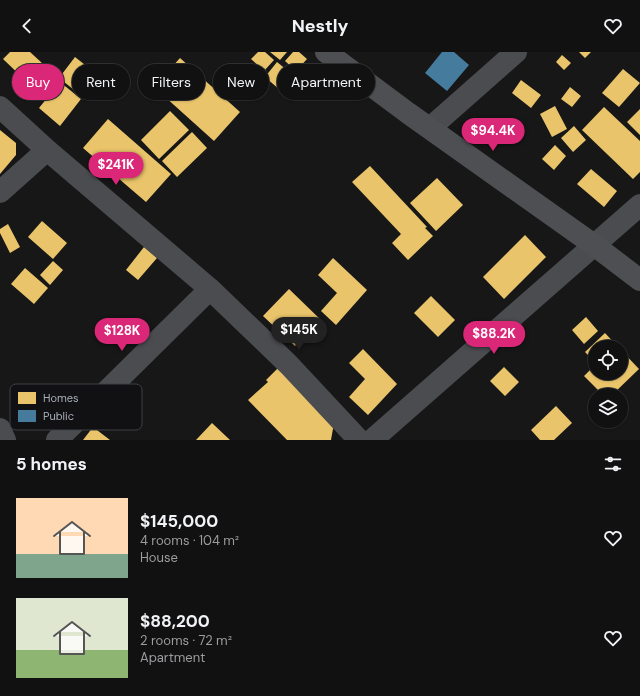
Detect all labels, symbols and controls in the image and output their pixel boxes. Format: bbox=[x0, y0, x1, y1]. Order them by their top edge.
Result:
text: Nestly bbox=[292, 14, 348, 38]
icon: back bbox=[16, 15, 38, 37]
icon: heart bbox=[602, 15, 624, 37]
chip: Buy bbox=[12, 64, 64, 100]
chip: Rent bbox=[72, 64, 130, 100]
chip: Filters bbox=[138, 64, 205, 100]
chip: New bbox=[213, 64, 269, 100]
chip: Apartment bbox=[277, 64, 375, 100]
pin: $94.4K bbox=[460, 118, 526, 152]
text: $94.4K bbox=[471, 122, 515, 139]
pin: $241K bbox=[88, 152, 144, 186]
text: $241K bbox=[98, 156, 134, 173]
pin: $145K bbox=[271, 317, 327, 351]
pin: $128K bbox=[94, 318, 150, 352]
text: $145K bbox=[280, 321, 318, 338]
pin: $88.2K bbox=[461, 321, 527, 355]
text: $128K bbox=[104, 322, 140, 339]
text: $88.2K bbox=[472, 325, 516, 342]
map controls bbox=[588, 340, 628, 428]
button: locate bbox=[588, 340, 628, 380]
legend bbox=[10, 384, 142, 430]
button: layers bbox=[588, 388, 628, 428]
text: Homes bbox=[43, 391, 79, 405]
text: Public bbox=[43, 409, 74, 423]
text: 5 homes bbox=[16, 453, 87, 475]
icon: filters bbox=[602, 453, 624, 475]
text: $145,000 bbox=[140, 510, 218, 532]
icon: home bbox=[48, 514, 96, 562]
icon: heart bbox=[602, 527, 624, 549]
text: 4 rooms · 104 m² bbox=[140, 532, 239, 549]
text: House bbox=[140, 549, 178, 566]
text: $88,200 bbox=[140, 610, 210, 632]
icon: home bbox=[48, 614, 96, 662]
icon: heart bbox=[602, 627, 624, 649]
text: 2 rooms · 72 m² bbox=[140, 632, 232, 649]
text: Apartment bbox=[140, 649, 205, 666]

